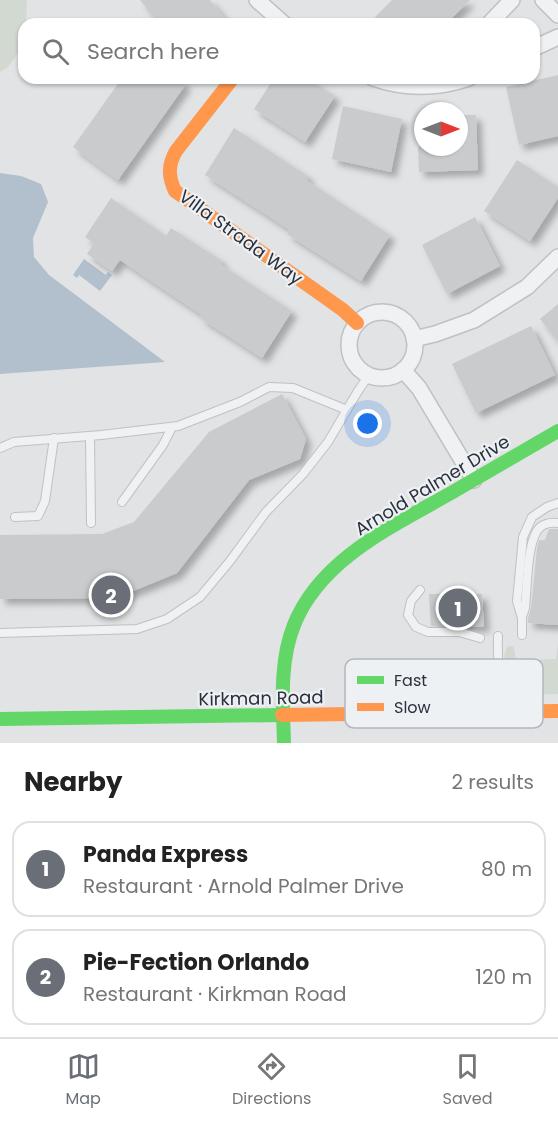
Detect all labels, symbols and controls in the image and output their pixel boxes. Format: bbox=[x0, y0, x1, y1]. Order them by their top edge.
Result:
search box bbox=[18, 18, 540, 84]
icon: search bbox=[39, 35, 72, 68]
text: Search here bbox=[87, 36, 220, 67]
north arrow bbox=[414, 102, 468, 156]
street label: Villa Strada Way bbox=[174, 184, 308, 290]
your location bbox=[353, 409, 382, 438]
street label: Arnold Palmer Drive bbox=[350, 429, 514, 541]
pin: 2 bbox=[92, 572, 130, 618]
pin: 1 bbox=[438, 586, 478, 630]
legend bbox=[345, 659, 543, 728]
text: Fast bbox=[394, 669, 427, 692]
street label: Kirkman Road bbox=[198, 684, 324, 712]
text: Slow bbox=[394, 696, 431, 719]
text: Nearby bbox=[24, 764, 122, 800]
text: 2 results bbox=[451, 768, 534, 796]
text: Panda Express bbox=[83, 839, 248, 870]
text: 1 bbox=[42, 855, 49, 883]
text: 80 m bbox=[481, 855, 532, 883]
text: Restaurant · Arnold Palmer Drive bbox=[83, 872, 404, 900]
text: Pie-Fection Orlando bbox=[83, 947, 309, 978]
text: 2 bbox=[40, 963, 51, 991]
text: 120 m bbox=[476, 963, 532, 991]
text: Restaurant · Kirkman Road bbox=[83, 980, 347, 1008]
tab: Map bbox=[66, 1050, 101, 1111]
tab: Directions bbox=[232, 1050, 311, 1111]
tab: Saved bbox=[443, 1050, 492, 1111]

